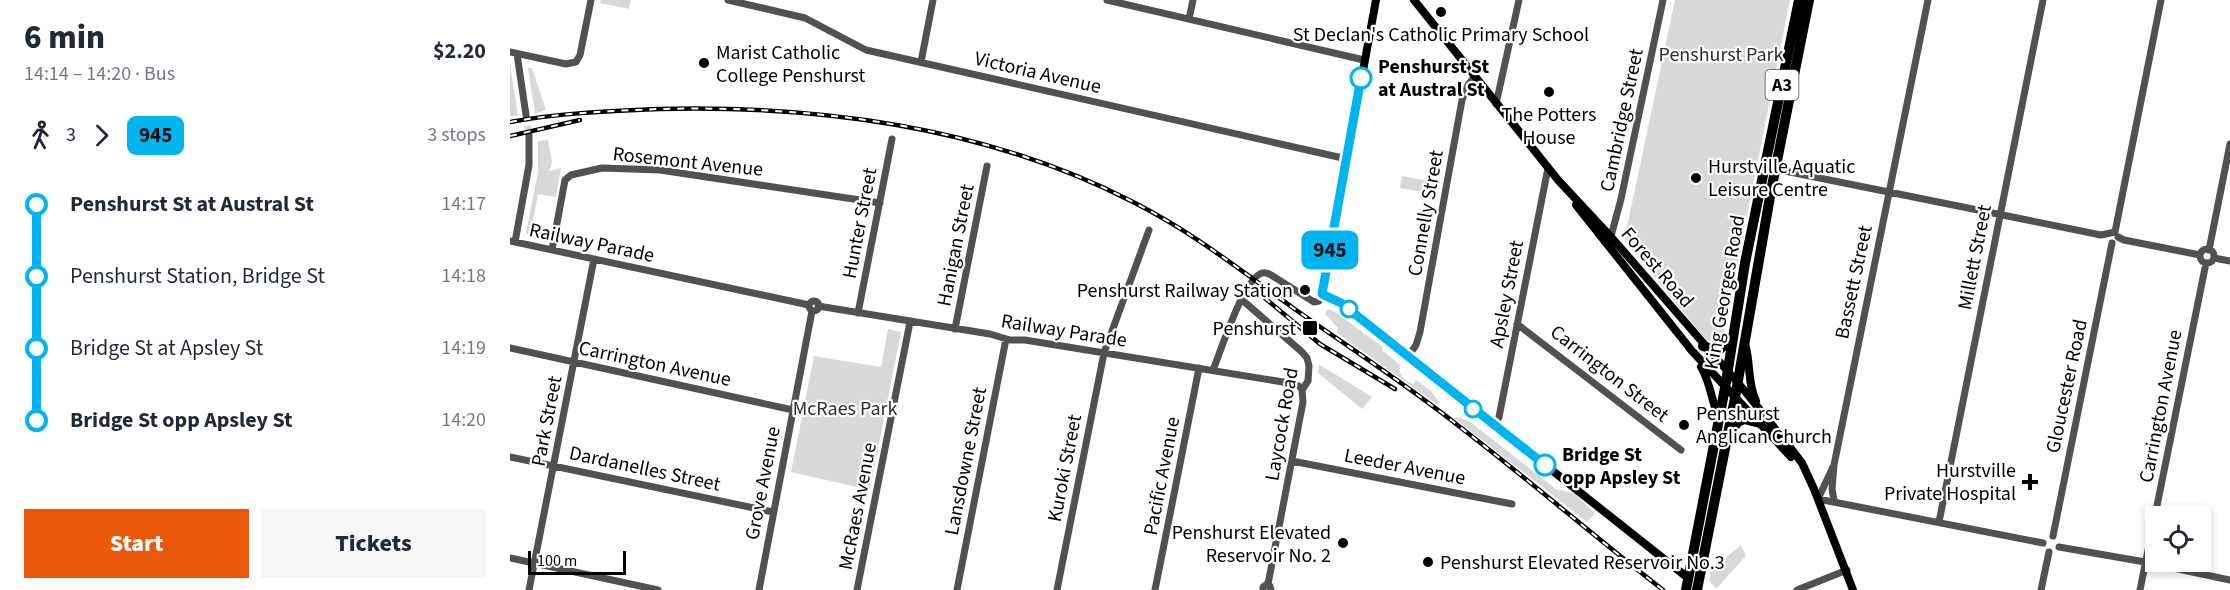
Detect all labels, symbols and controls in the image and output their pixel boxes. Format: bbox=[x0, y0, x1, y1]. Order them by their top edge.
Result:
marker: St Declan's Catholic Primary School bbox=[1434, 5, 1448, 19]
text: 6 min bbox=[24, 14, 105, 61]
place label: St Declan's Catholic Primary School bbox=[1293, 21, 1589, 49]
text: $2.20 bbox=[433, 35, 486, 67]
place label: Marist Catholic College Penshurst bbox=[716, 39, 866, 90]
park label: Penshurst Park bbox=[1659, 41, 1784, 69]
street label: Victoria Avenue bbox=[972, 45, 1104, 101]
street label: Cambridge Street bbox=[1593, 46, 1651, 194]
place label: Penshurst St at Austral St bbox=[1378, 53, 1489, 104]
marker: Marist Catholic College Penshurst bbox=[697, 56, 711, 70]
text: 14:14 – 14:20 · Bus bbox=[24, 60, 175, 88]
marker: Penshurst St at Austral St bbox=[1350, 67, 1372, 89]
road number: A3 bbox=[1766, 70, 1798, 100]
marker: The Potters House bbox=[1542, 85, 1556, 99]
place label: The Potters House bbox=[1502, 101, 1596, 152]
icon: walk bbox=[24, 119, 57, 152]
icon: forward bbox=[85, 119, 118, 152]
text: 945 bbox=[139, 120, 172, 150]
text: 3 bbox=[66, 121, 76, 149]
text: 3 stops bbox=[427, 121, 486, 149]
street label: Rosemont Avenue bbox=[611, 140, 765, 184]
street label: Connelly Street bbox=[1401, 148, 1451, 278]
place label: Hurstville Aquatic Leisure Centre bbox=[1708, 153, 1855, 204]
street label: Hunter Street bbox=[836, 165, 884, 281]
marker: Hurstville Aquatic Leisure Centre bbox=[1689, 171, 1703, 185]
street label: Hanigan Street bbox=[930, 181, 982, 309]
text: Penshurst St at Austral St bbox=[70, 188, 314, 220]
text: 14:17 bbox=[441, 190, 486, 218]
street label: Millett Street bbox=[1951, 202, 1999, 312]
street label: King Georges Road bbox=[1698, 213, 1752, 372]
street label: Railway Parade bbox=[527, 216, 657, 270]
street label: Forest Road bbox=[1614, 221, 1700, 314]
street label: Bassett Street bbox=[1828, 223, 1880, 342]
line badge: 945 bbox=[1296, 230, 1364, 270]
text: 945 bbox=[1313, 235, 1347, 265]
street label: Apsley Street bbox=[1483, 238, 1531, 350]
text: Penshurst Station, Bridge St bbox=[70, 260, 325, 292]
text: 14:18 bbox=[441, 262, 486, 290]
place label: Penshurst Railway Station bbox=[1077, 277, 1293, 305]
marker: Penshurst Railway Station bbox=[1298, 283, 1312, 297]
unlabelled marker bbox=[1340, 300, 1358, 318]
street label: Railway Parade bbox=[999, 307, 1129, 355]
place label: Penshurst bbox=[1213, 315, 1296, 343]
street label: Gloucester Road bbox=[2039, 317, 2095, 456]
marker: Penshurst bbox=[1301, 319, 1319, 337]
street label: Carrington Street bbox=[1544, 319, 1675, 429]
street label: Carrington Avenue bbox=[2132, 327, 2190, 485]
text: Bridge St at Apsley St bbox=[70, 332, 263, 364]
text: 14:19 bbox=[441, 334, 486, 362]
street label: Carrington Avenue bbox=[576, 334, 734, 394]
street label: Laycock Road bbox=[1258, 365, 1306, 483]
street label: Park Street bbox=[525, 373, 569, 469]
street label: Lansdowne Street bbox=[938, 385, 994, 538]
park label: McRaes Park bbox=[793, 395, 897, 423]
unlabelled marker bbox=[1464, 400, 1482, 418]
place label: Penshurst Anglican Church bbox=[1696, 400, 1832, 451]
text: Bridge St opp Apsley St bbox=[70, 404, 292, 436]
text: 14:20 bbox=[441, 406, 486, 434]
street label: Kuroki Street bbox=[1041, 412, 1089, 524]
street label: Pacific Avenue bbox=[1137, 414, 1187, 538]
marker: Penshurst Anglican Church bbox=[1677, 418, 1691, 432]
street label: Grove Avenue bbox=[738, 424, 788, 542]
street label: Dardanelles Street bbox=[567, 439, 723, 499]
street label: McRaes Avenue bbox=[832, 440, 884, 572]
place label: Bridge St opp Apsley St bbox=[1562, 441, 1681, 492]
street label: Leeder Avenue bbox=[1342, 442, 1468, 492]
marker: Bridge St opp Apsley St bbox=[1534, 454, 1556, 476]
place label: Hurstville Private Hospital bbox=[1884, 457, 2016, 508]
marker: Hurstville Private Hospital bbox=[2021, 473, 2039, 491]
map controls bbox=[2145, 506, 2211, 572]
button: locate bbox=[2145, 506, 2211, 572]
button: Start bbox=[24, 509, 249, 578]
button: Tickets bbox=[261, 509, 486, 578]
place label: Penshurst Elevated Reservoir No. 2 bbox=[1172, 519, 1331, 570]
marker: Penshurst Elevated Reservoir No. 2 bbox=[1336, 536, 1350, 550]
scale bar bbox=[528, 548, 626, 576]
place label: Penshurst Elevated Reservoir No.3 bbox=[1440, 549, 1725, 577]
text: 100 m bbox=[537, 550, 577, 572]
marker: Penshurst Elevated Reservoir No.3 bbox=[1421, 555, 1435, 569]

